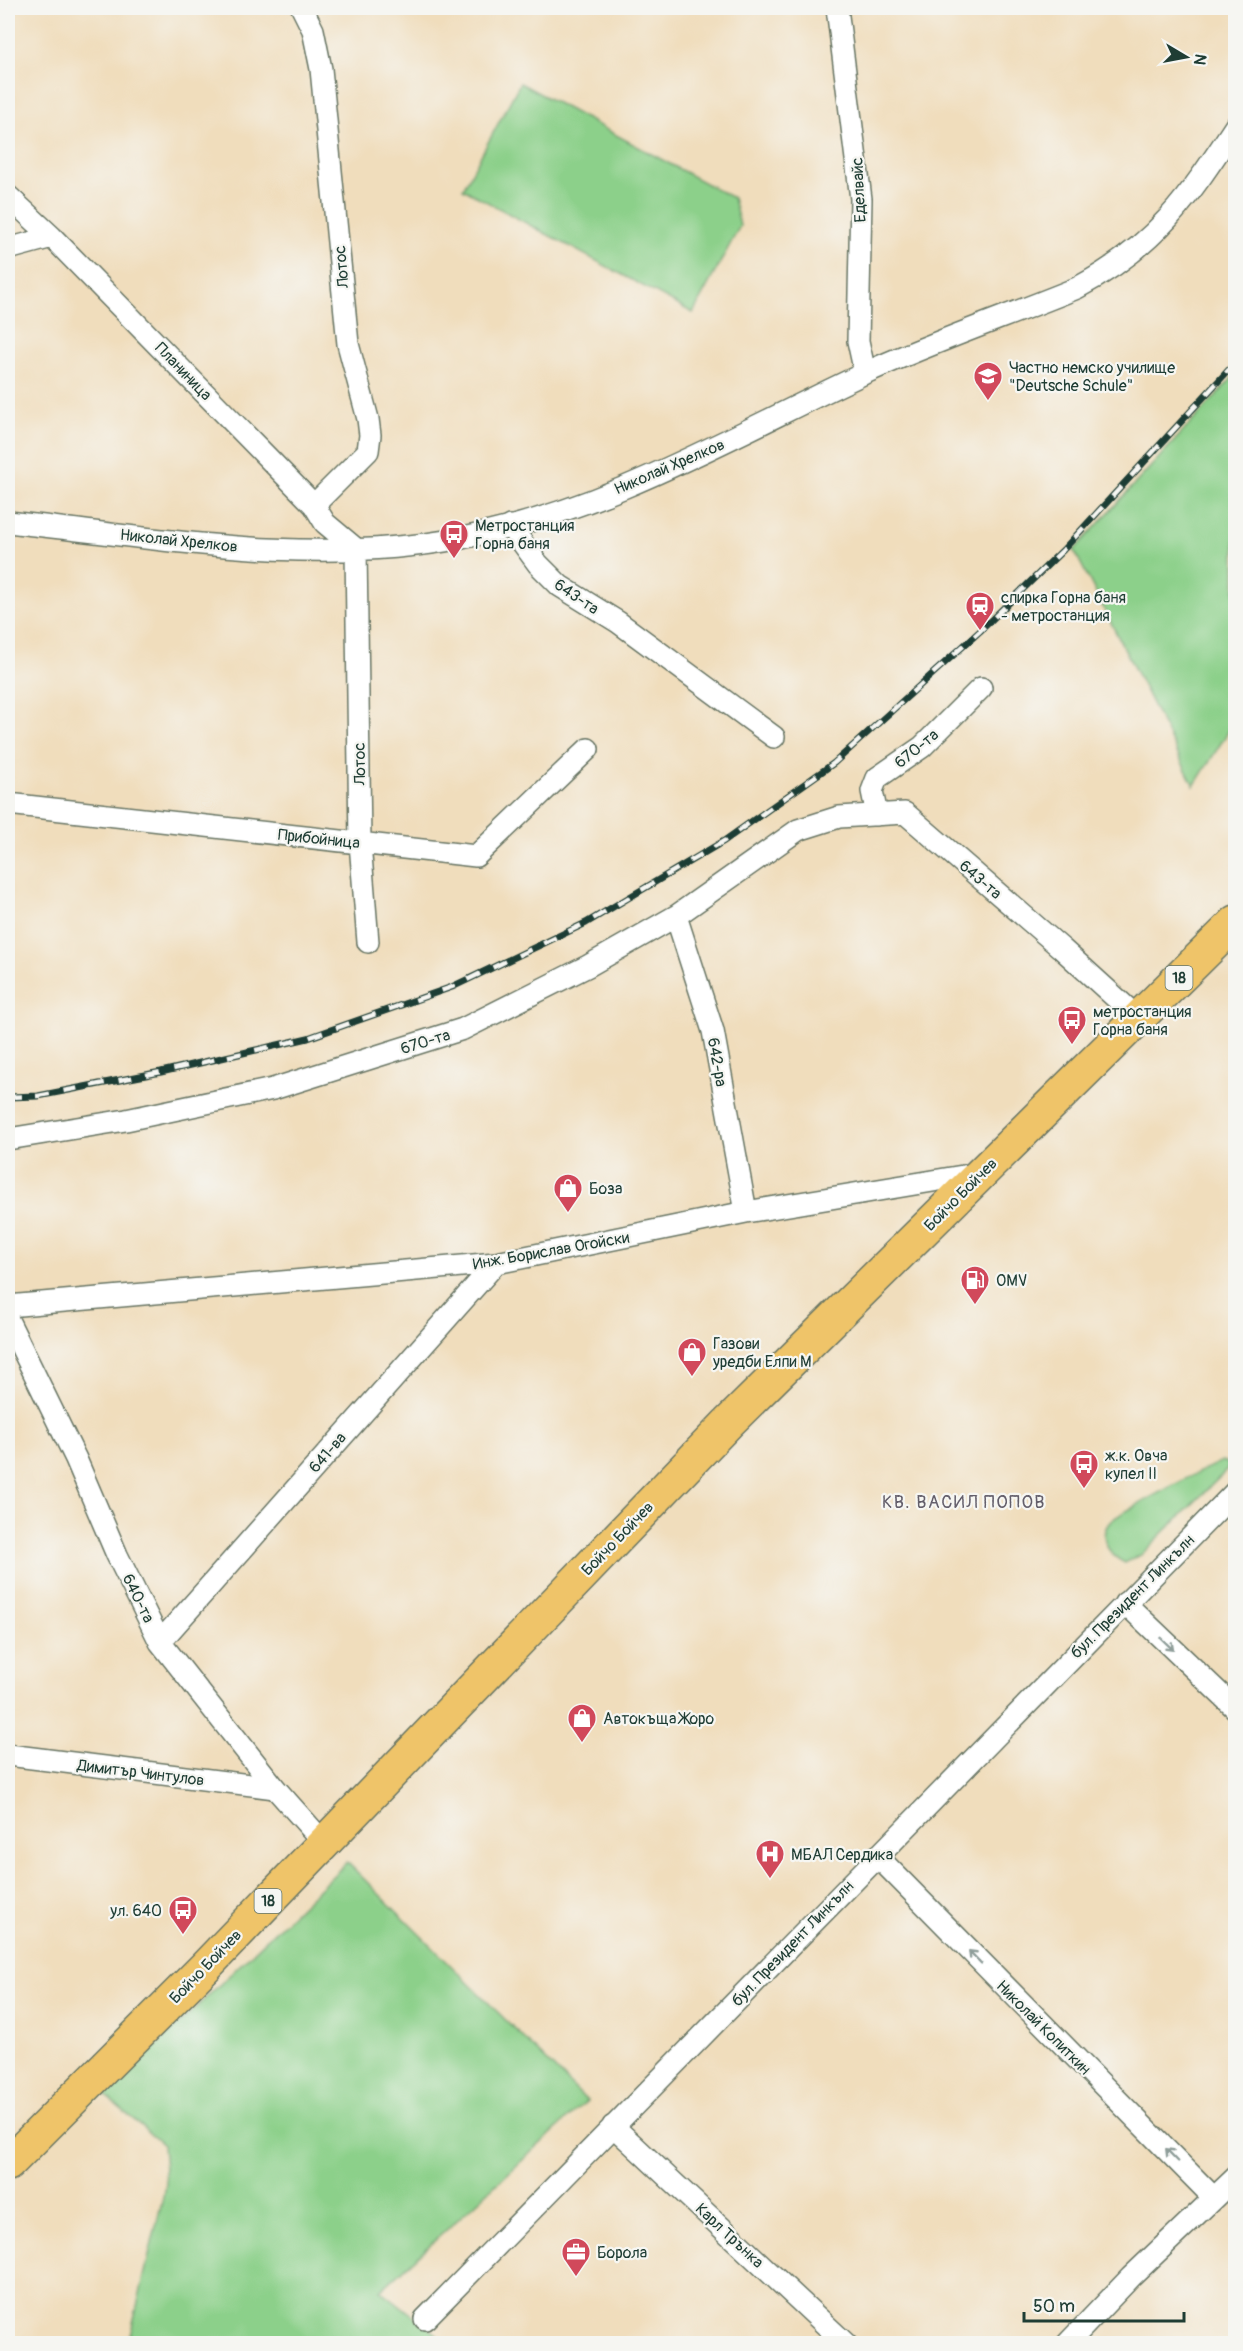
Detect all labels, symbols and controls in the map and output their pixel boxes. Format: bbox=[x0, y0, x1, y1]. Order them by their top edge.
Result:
north arrow bbox=[1156, 27, 1216, 87]
text: N bbox=[1189, 52, 1211, 67]
street label: Еделвайс bbox=[847, 157, 871, 223]
street label: Лотос bbox=[330, 245, 354, 290]
street label: Планиница bbox=[151, 338, 216, 405]
place label: Частно немско училище "Deutsche Schule" bbox=[1009, 358, 1175, 396]
school or university icon: Частно немско училище "Deutsche Schule" bbox=[972, 360, 1004, 402]
street label: Николай Хрелков bbox=[611, 435, 728, 499]
place label: Метростанция Горна баня bbox=[475, 516, 575, 554]
bus stop icon: Метростанция Горна баня bbox=[438, 518, 470, 560]
street label: Николай Хрелков bbox=[119, 525, 239, 557]
street label: 643-та bbox=[550, 575, 603, 619]
place label: спирка Горна баня - метростанция bbox=[1001, 588, 1126, 626]
station icon: спирка Горна баня - метростанция bbox=[964, 590, 996, 632]
street label: 670-та bbox=[891, 725, 943, 773]
street label: Лотос bbox=[350, 742, 370, 787]
street label: Прибойница bbox=[277, 825, 361, 853]
street label: 643-та bbox=[955, 856, 1006, 904]
road number: 18 bbox=[1166, 966, 1192, 990]
place label: метростанция Горна баня bbox=[1093, 1002, 1192, 1040]
bus stop icon: метростанция Горна баня bbox=[1056, 1004, 1088, 1046]
street label: 670-та bbox=[398, 1025, 453, 1059]
street label: 642-ра bbox=[703, 1036, 731, 1088]
street label: Бойчо Бойчев bbox=[920, 1154, 1002, 1236]
shop icon: Боза bbox=[552, 1172, 584, 1214]
place label: Боза bbox=[589, 1179, 622, 1199]
street label: Инж. Борислав Огойски bbox=[471, 1227, 631, 1275]
fuel station icon: OMV bbox=[959, 1264, 991, 1306]
place label: OMV bbox=[996, 1271, 1027, 1291]
place label: Газови уредби Елпи М bbox=[712, 1334, 812, 1372]
shop icon: Газови уредби Елпи М bbox=[676, 1336, 708, 1378]
street label: 641-ва bbox=[305, 1428, 351, 1477]
place label: ж.к. Овча купел II bbox=[1105, 1446, 1168, 1484]
bus stop icon: ж.к. Овча купел II bbox=[1068, 1448, 1100, 1490]
district label: КВ. ВАСИЛ ПОПОВ bbox=[882, 1491, 1046, 1514]
street label: Бойчо Бойчев bbox=[577, 1497, 658, 1580]
street label: бул. Президент Линкълн bbox=[1066, 1530, 1199, 1663]
street label: 640-та bbox=[118, 1571, 158, 1626]
one-way arrow bbox=[1160, 1636, 1175, 1651]
shop icon: Автокъща Жоро bbox=[566, 1702, 598, 1744]
place label: Автокъща Жоро bbox=[603, 1709, 715, 1729]
street label: Димитър Чинтулов bbox=[75, 1755, 206, 1791]
hospital icon: МБАЛ Сердика bbox=[754, 1838, 786, 1880]
place label: МБАЛ Сердика bbox=[791, 1845, 893, 1865]
street label: бул. Президент Линкълн bbox=[727, 1876, 858, 2011]
road number: 18 bbox=[254, 1889, 282, 1913]
bus stop icon: ул. 640 bbox=[167, 1894, 199, 1936]
place label: ул. 640 bbox=[109, 1901, 162, 1921]
street label: Бойчо Бойчев bbox=[165, 1925, 246, 2008]
one-way arrow bbox=[968, 1950, 983, 1965]
street label: Николай Копиткин bbox=[992, 1976, 1095, 2079]
one-way arrow bbox=[1165, 2148, 1179, 2163]
street label: Карл Трънка bbox=[691, 2199, 768, 2272]
office icon: Борола bbox=[560, 2236, 592, 2278]
place label: Борола bbox=[597, 2243, 647, 2263]
scale bar bbox=[1024, 2285, 1184, 2323]
text: 50 m bbox=[1033, 2295, 1075, 2318]

